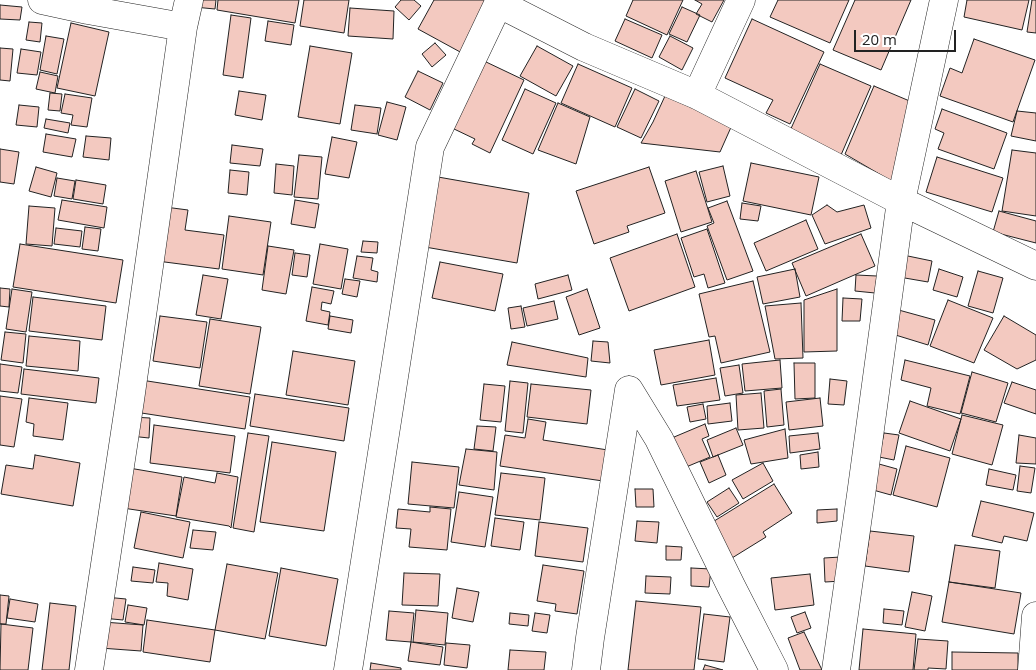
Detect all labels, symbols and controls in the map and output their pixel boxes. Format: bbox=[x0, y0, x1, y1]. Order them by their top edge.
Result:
scale bar bbox=[856, 20, 958, 52]
text: 20 m bbox=[862, 29, 897, 49]

